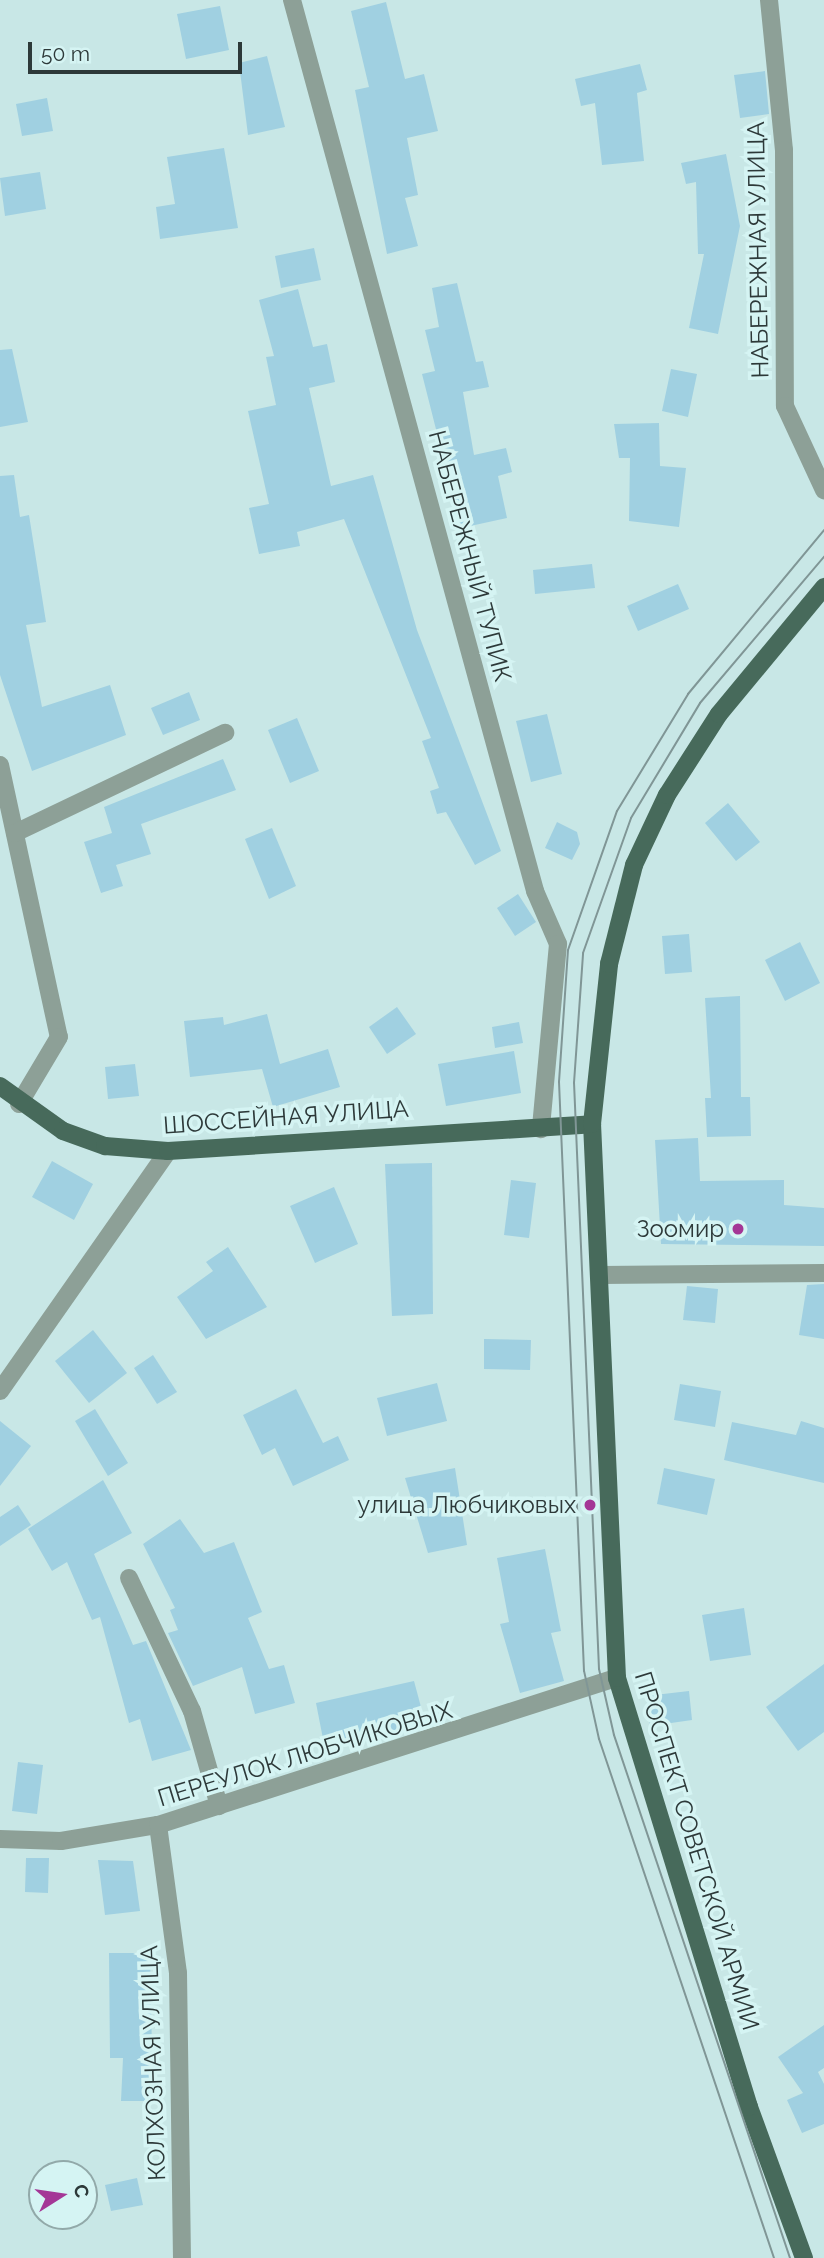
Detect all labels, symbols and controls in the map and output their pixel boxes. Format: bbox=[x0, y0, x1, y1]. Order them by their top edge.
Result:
scale bar bbox=[32, 28, 245, 72]
text: 50 m bbox=[41, 41, 90, 66]
street label: НАБЕРЕЖНАЯ УЛИЦА bbox=[741, 121, 775, 379]
street label: НАБЕРЕЖНЫЙ ТУПИК bbox=[422, 427, 518, 685]
street label: ШОССЕЙНАЯ УЛИЦА bbox=[162, 1094, 410, 1140]
place label: Зоомир bbox=[636, 1215, 724, 1243]
marker: Зоомир bbox=[730, 1221, 746, 1237]
place label: улица Любчиковых bbox=[357, 1491, 576, 1519]
marker: улица Любчиковых bbox=[582, 1497, 598, 1513]
street label: ПРОСПЕКТ СОВЕТСКОЙ АРМИИ bbox=[628, 1667, 766, 2035]
street label: ПЕРЕУЛОК ЛЮБЧИКОВЫХ bbox=[154, 1695, 456, 1813]
street label: КОЛХОЗНАЯ УЛИЦА bbox=[134, 1945, 172, 2181]
north arrow bbox=[28, 2160, 98, 2230]
text: С bbox=[69, 2182, 94, 2200]

